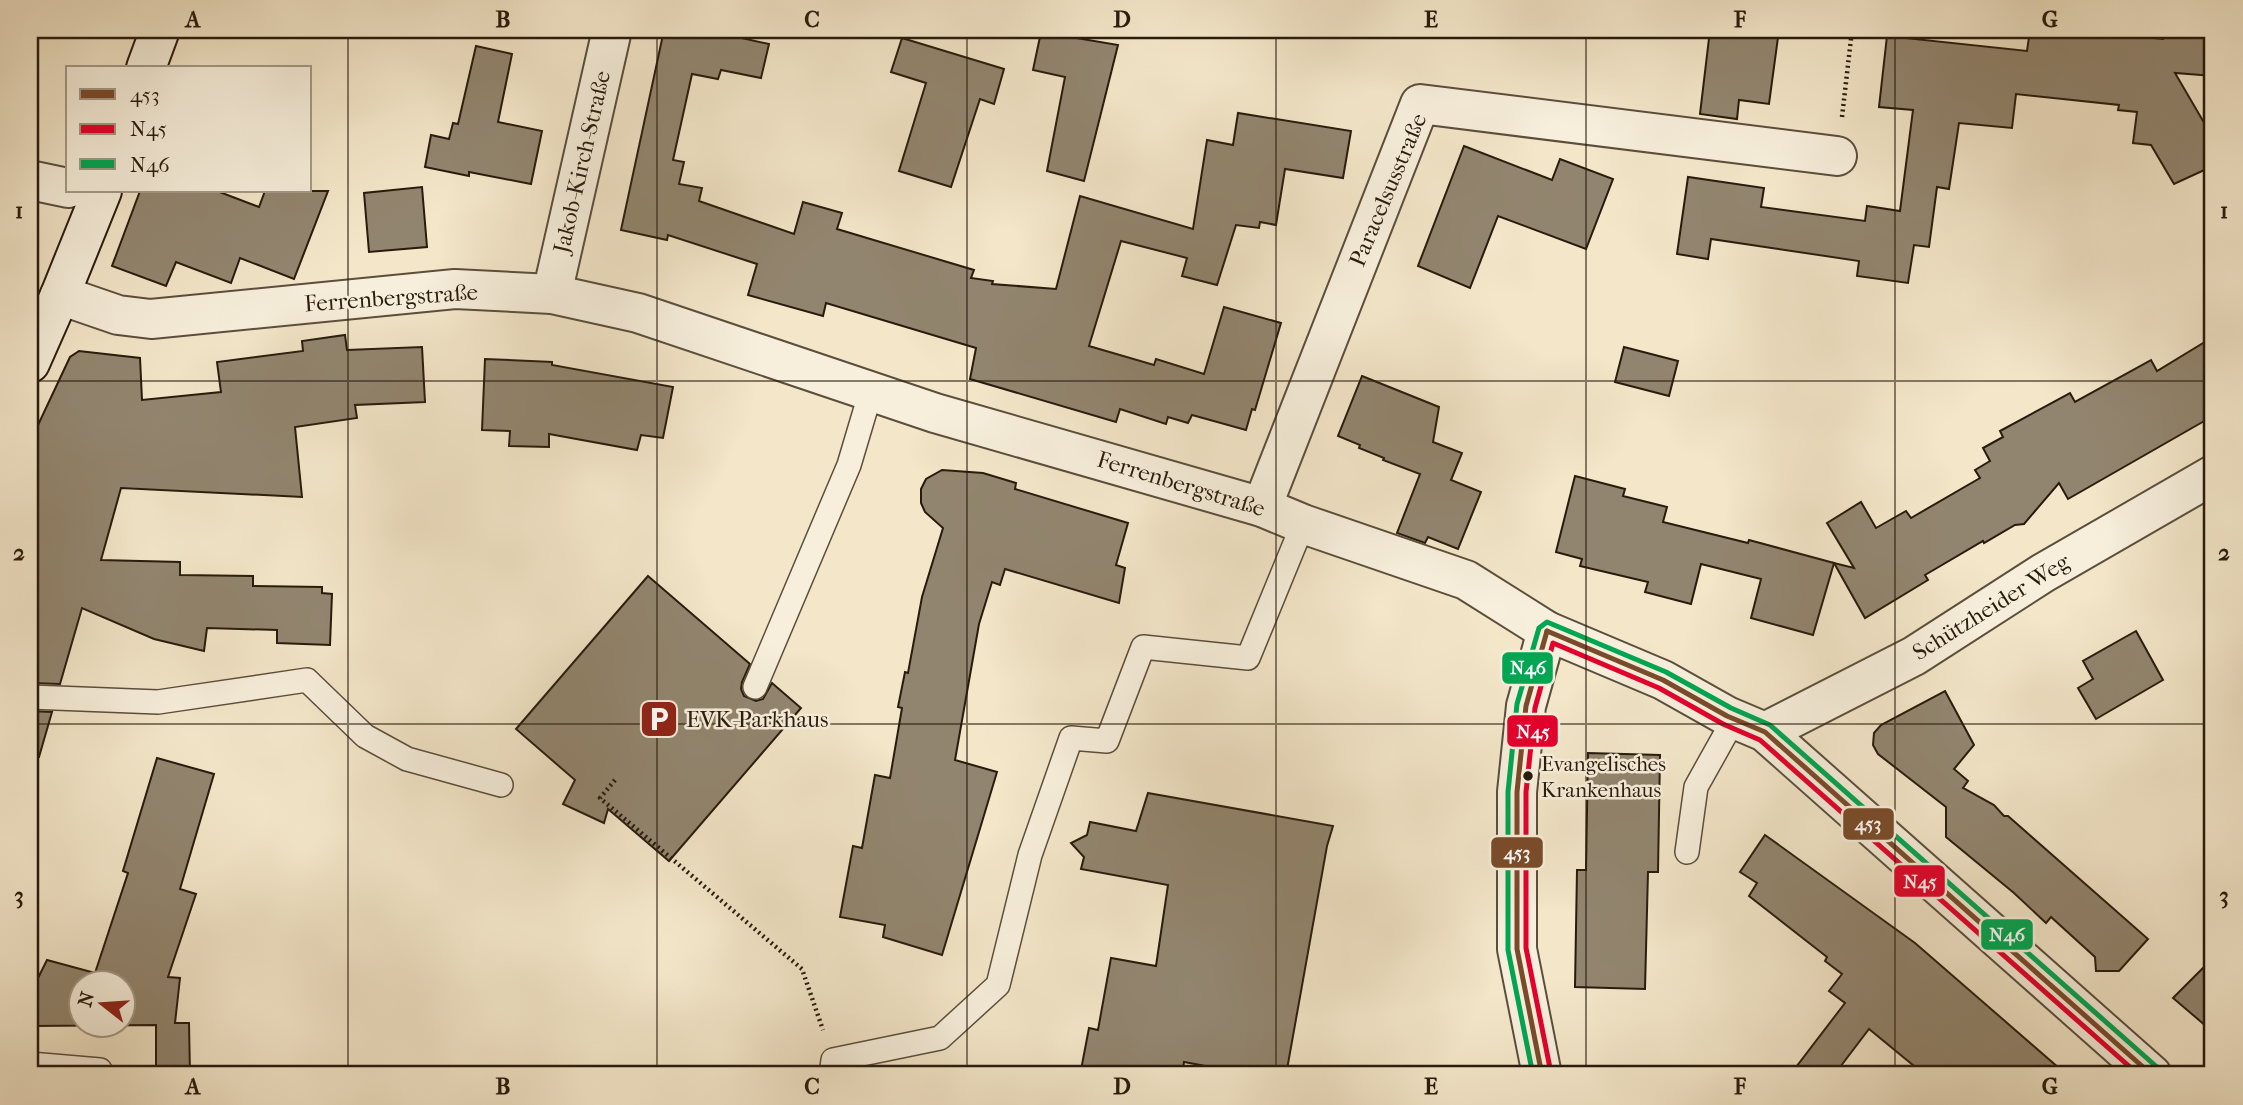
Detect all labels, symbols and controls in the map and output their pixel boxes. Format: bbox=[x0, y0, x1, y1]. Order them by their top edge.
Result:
text: A bbox=[184, 6, 202, 33]
text: B bbox=[496, 6, 511, 33]
text: C bbox=[804, 6, 820, 33]
text: D bbox=[1113, 6, 1131, 33]
text: E bbox=[1424, 6, 1438, 33]
text: F bbox=[1733, 6, 1747, 33]
text: G bbox=[2042, 6, 2058, 33]
legend bbox=[66, 66, 312, 192]
street label: Jakob-Kirch-Straße bbox=[547, 68, 616, 258]
text: 453 bbox=[130, 83, 160, 107]
street label: Paracelsusstraße bbox=[1344, 109, 1432, 271]
text: N45 bbox=[130, 117, 167, 141]
text: N46 bbox=[130, 153, 170, 177]
text: 1 bbox=[15, 197, 23, 224]
text: 1 bbox=[2220, 197, 2228, 224]
street label: Ferrenbergstraße bbox=[303, 278, 479, 318]
street label: Ferrenbergstraße bbox=[1094, 446, 1268, 522]
text: 2 bbox=[13, 539, 25, 566]
text: 2 bbox=[2218, 539, 2230, 566]
street label: Schützheider Weg bbox=[1908, 547, 2075, 666]
line badge: N46 bbox=[1501, 651, 1554, 685]
text: N46 bbox=[1510, 657, 1547, 679]
parking icon: EVK-Parkhaus bbox=[638, 698, 680, 740]
place label: EVK-Parkhaus bbox=[686, 706, 828, 733]
line badge: N45 bbox=[1506, 714, 1559, 748]
text: N45 bbox=[1516, 721, 1550, 743]
place label: Evangelisches Krankenhaus bbox=[1541, 752, 1666, 802]
marker: Evangelisches Krankenhaus bbox=[1521, 769, 1535, 783]
line badge: 453 bbox=[1842, 807, 1895, 841]
text: 453 bbox=[1854, 813, 1881, 835]
line badge: 453 bbox=[1490, 836, 1544, 869]
text: 453 bbox=[1503, 842, 1530, 864]
line badge: N45 bbox=[1893, 864, 1946, 898]
text: N45 bbox=[1903, 871, 1937, 893]
text: 3 bbox=[14, 882, 24, 909]
text: 3 bbox=[2219, 882, 2229, 909]
line badge: N46 bbox=[1980, 918, 2034, 951]
text: N46 bbox=[1989, 924, 2026, 946]
north arrow bbox=[66, 968, 136, 1038]
text: N bbox=[74, 989, 99, 1009]
text: A bbox=[184, 1073, 202, 1100]
text: B bbox=[496, 1073, 511, 1100]
text: C bbox=[804, 1073, 820, 1100]
text: D bbox=[1113, 1073, 1131, 1100]
text: E bbox=[1424, 1073, 1438, 1100]
text: F bbox=[1733, 1073, 1747, 1100]
text: G bbox=[2042, 1073, 2058, 1100]

